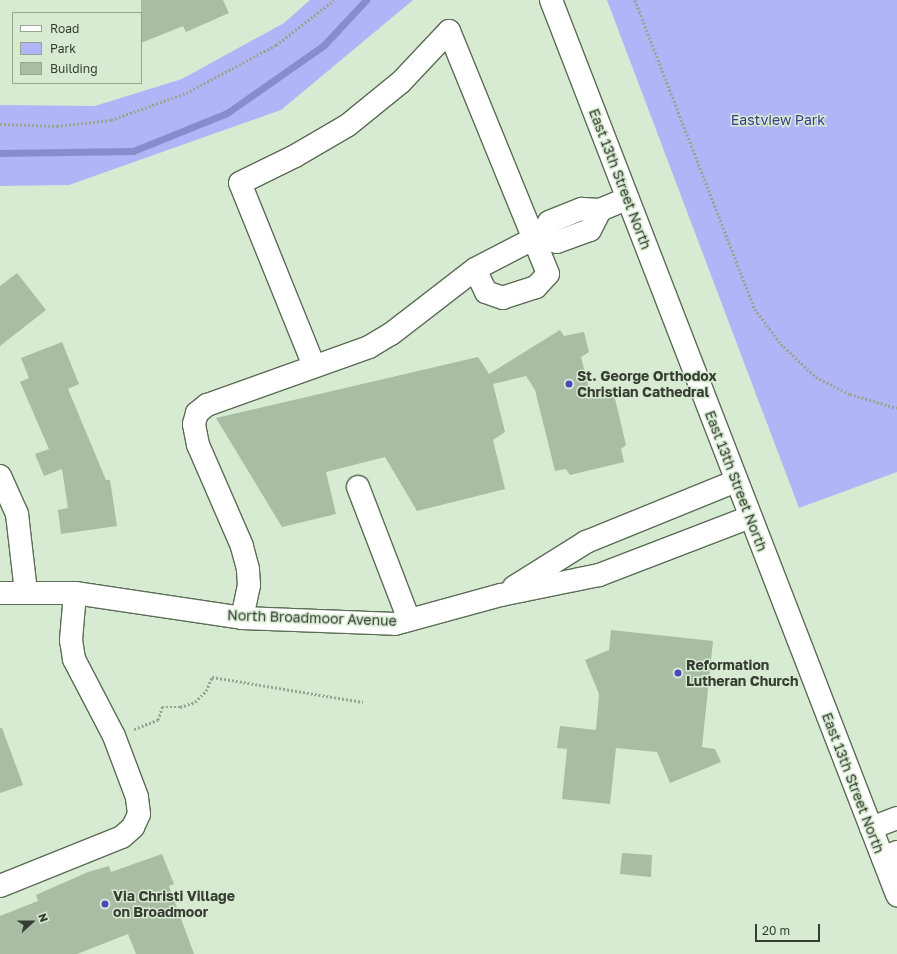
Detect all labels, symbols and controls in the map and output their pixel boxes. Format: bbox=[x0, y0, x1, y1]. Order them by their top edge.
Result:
legend bbox=[12, 12, 142, 84]
text: Road bbox=[50, 21, 79, 36]
text: Park bbox=[50, 41, 76, 56]
text: Building bbox=[50, 61, 98, 76]
street label: East 13th Street North bbox=[585, 106, 655, 252]
park label: Eastview Park bbox=[731, 112, 825, 128]
place label: St. George Orthodox Christian Cathedral bbox=[577, 368, 717, 400]
marker: St. George Orthodox Christian Cathedral bbox=[564, 379, 574, 389]
street label: East 13th Street North bbox=[701, 408, 771, 554]
street label: North Broadmoor Avenue bbox=[227, 607, 397, 629]
place label: Reformation Lutheran Church bbox=[686, 657, 798, 690]
marker: Reformation Lutheran Church bbox=[673, 668, 683, 678]
street label: East 13th Street North bbox=[818, 710, 888, 856]
place label: Via Christi Village on Broadmoor bbox=[113, 888, 235, 920]
marker: Via Christi Village on Broadmoor bbox=[100, 899, 110, 909]
north arrow bbox=[12, 902, 52, 942]
text: N bbox=[36, 911, 51, 924]
scale bar bbox=[757, 916, 822, 942]
text: 20 m bbox=[762, 923, 790, 938]

